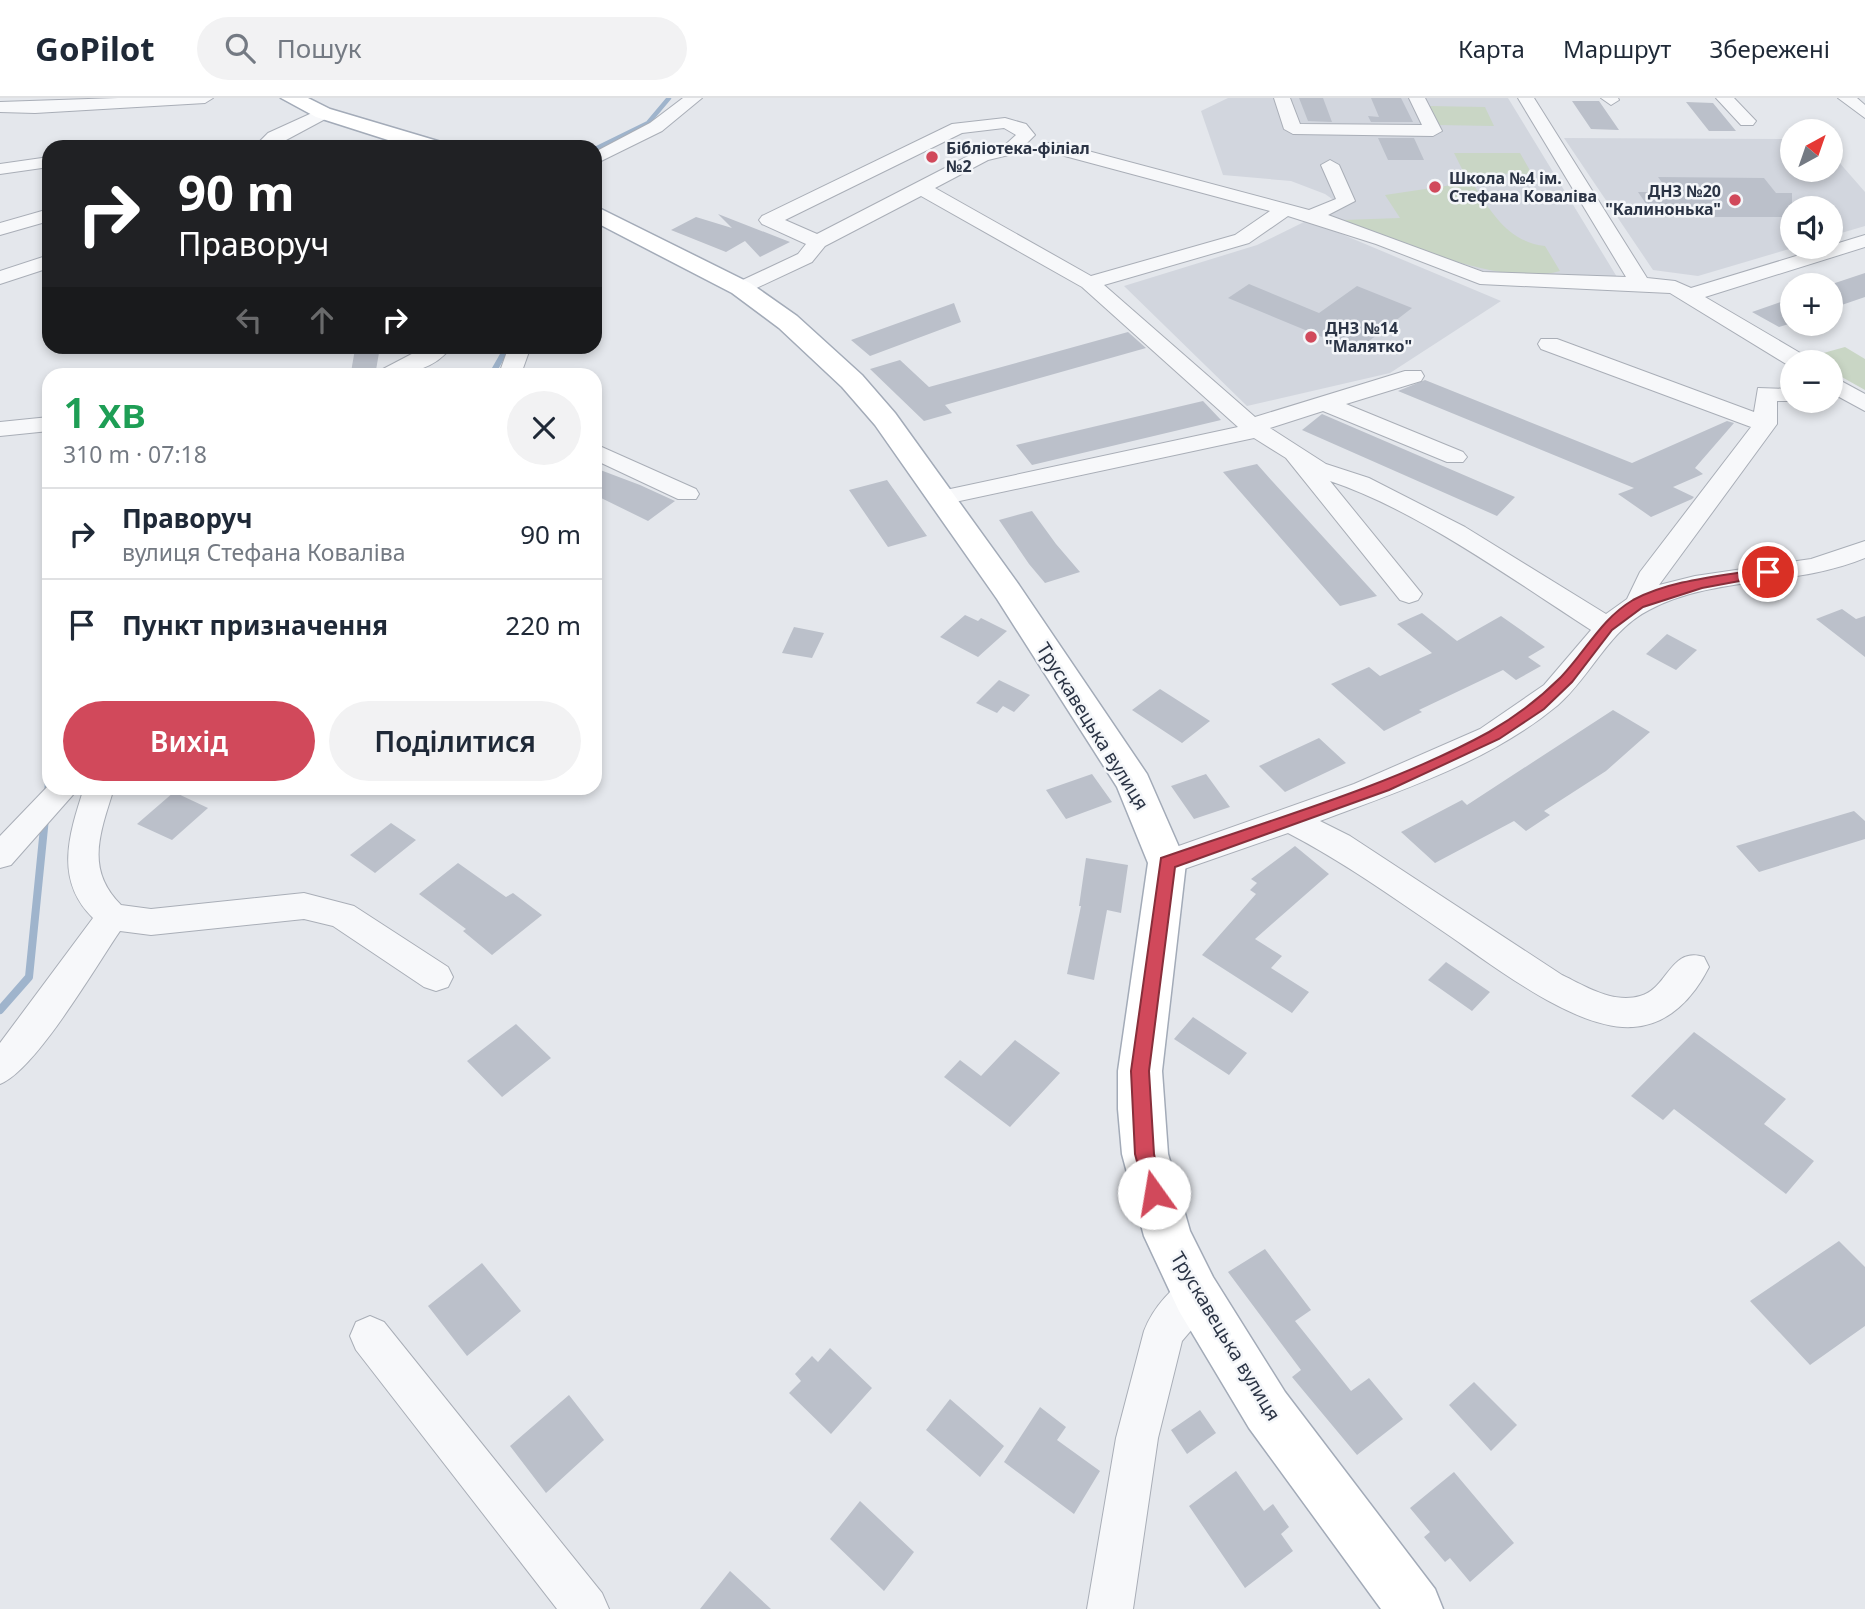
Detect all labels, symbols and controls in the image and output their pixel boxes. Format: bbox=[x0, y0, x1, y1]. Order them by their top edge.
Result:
search box bbox=[197, 17, 687, 80]
text: GoPilot bbox=[35, 26, 155, 71]
icon: search bbox=[221, 29, 259, 67]
text: Пошук bbox=[277, 30, 361, 66]
text: Карта bbox=[1458, 32, 1525, 65]
text: Маршрут bbox=[1563, 32, 1671, 65]
text: Збережені bbox=[1709, 32, 1830, 65]
north arrow bbox=[1780, 119, 1843, 182]
map controls bbox=[1780, 119, 1843, 413]
place label: Бібліотека-філіал №2 bbox=[946, 137, 1090, 177]
marker: Бібліотека-філіал №2 bbox=[924, 149, 940, 165]
text: 90 m bbox=[178, 159, 295, 225]
place label: Школа №4 ім. Стефана Коваліва bbox=[1449, 167, 1597, 207]
icon: right bbox=[63, 168, 154, 259]
marker: Школа №4 ім. Стефана Коваліва bbox=[1427, 179, 1443, 195]
place label: ДНЗ №20 "Калинонька" bbox=[1605, 180, 1721, 220]
marker: ДНЗ №20 "Калинонька" bbox=[1727, 192, 1743, 208]
button: sound bbox=[1780, 196, 1843, 259]
text: Праворуч bbox=[178, 222, 329, 265]
button: + bbox=[1780, 273, 1843, 336]
icon: left bbox=[230, 301, 268, 339]
icon: ahead bbox=[303, 301, 341, 339]
icon: right bbox=[376, 301, 414, 339]
place label: ДНЗ №14 "Малятко" bbox=[1325, 317, 1412, 357]
marker: ДНЗ №14 "Малятко" bbox=[1303, 329, 1319, 345]
button: − bbox=[1780, 350, 1843, 413]
text: 1 хв bbox=[63, 383, 146, 440]
button: close bbox=[507, 391, 581, 465]
text: 310 m · 07:18 bbox=[63, 438, 207, 470]
text: Праворуч bbox=[122, 500, 253, 536]
icon: right bbox=[63, 515, 101, 553]
text: 90 m bbox=[520, 516, 581, 552]
text: вулиця Стефана Коваліва bbox=[122, 536, 405, 568]
pin bbox=[1738, 542, 1798, 602]
icon: arrive bbox=[1749, 553, 1787, 591]
icon: arrive bbox=[63, 606, 101, 644]
text: Пункт призначення bbox=[122, 607, 388, 643]
text: 220 m bbox=[505, 607, 581, 643]
street label: Трускавецька вулиця bbox=[1031, 637, 1155, 815]
button: Вихід bbox=[63, 701, 315, 781]
button: Поділитися bbox=[329, 701, 581, 781]
position arrow bbox=[1117, 1156, 1191, 1230]
street label: Трускавецька вулиця bbox=[1165, 1247, 1287, 1425]

